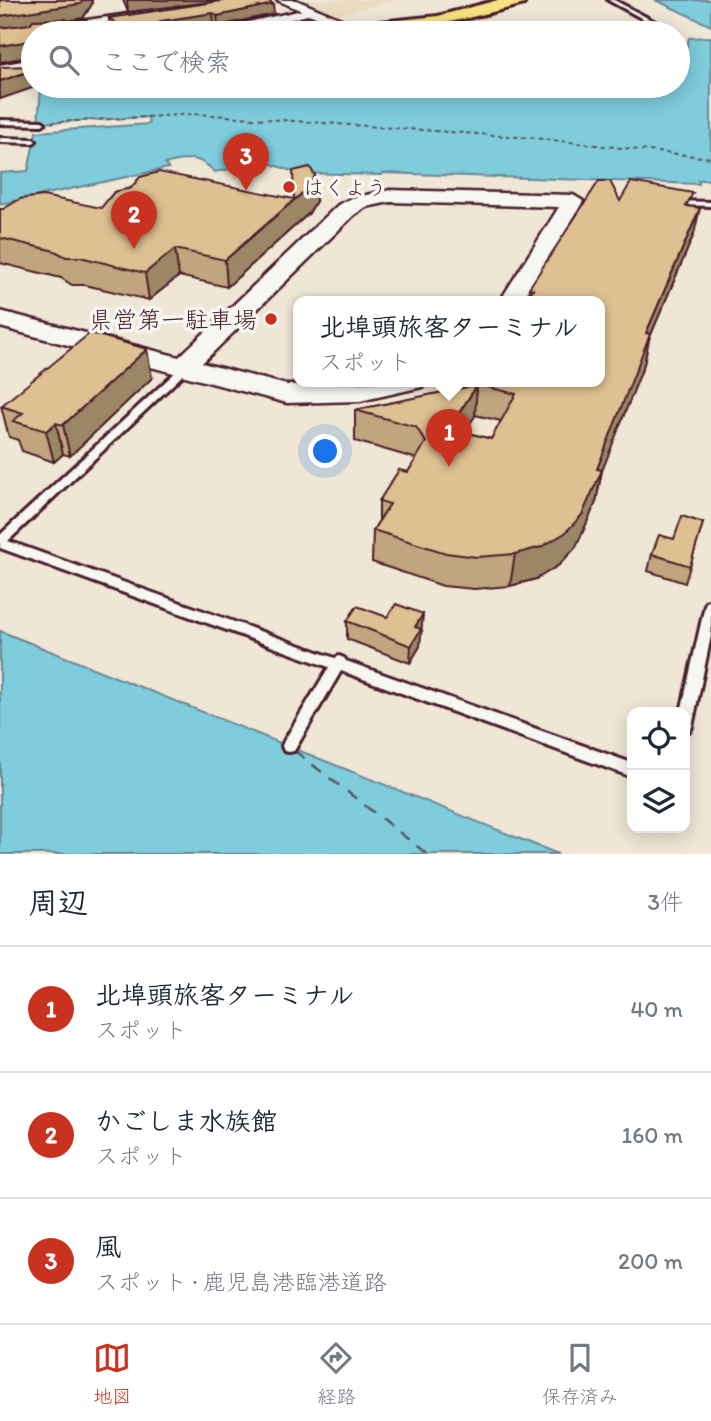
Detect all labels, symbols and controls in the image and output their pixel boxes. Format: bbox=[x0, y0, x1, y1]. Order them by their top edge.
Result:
search box bbox=[21, 21, 690, 98]
icon: search bbox=[45, 41, 83, 79]
text: ここで検索 bbox=[101, 46, 231, 78]
pin: 3 bbox=[223, 133, 269, 191]
place label: はくよう bbox=[303, 175, 387, 200]
marker: はくよう bbox=[281, 179, 297, 195]
pin: 2 bbox=[111, 191, 157, 249]
popup bbox=[293, 296, 605, 387]
place label: 県営第一駐車場 bbox=[89, 305, 257, 334]
marker: 県営第一駐車場 bbox=[263, 311, 279, 327]
text: 北埠頭旅客ターミナル bbox=[319, 311, 579, 343]
text: スポット bbox=[319, 348, 411, 376]
pin: 1 bbox=[426, 409, 472, 467]
your location bbox=[308, 434, 342, 468]
map controls bbox=[627, 707, 690, 833]
button: locate bbox=[627, 707, 690, 770]
button: layers bbox=[627, 770, 690, 833]
text: 周辺 bbox=[28, 884, 88, 921]
text: 3件 bbox=[647, 888, 683, 916]
text: 北埠頭旅客ターミナル bbox=[95, 979, 354, 1011]
text: 1 bbox=[46, 995, 56, 1023]
text: 40 m bbox=[630, 995, 683, 1023]
text: スポット bbox=[95, 1016, 187, 1044]
text: かごしま水族館 bbox=[95, 1105, 277, 1137]
text: 2 bbox=[45, 1121, 57, 1149]
text: 160 m bbox=[621, 1121, 683, 1149]
text: スポット bbox=[95, 1142, 187, 1170]
text: 風 bbox=[95, 1231, 121, 1263]
text: 3 bbox=[45, 1247, 57, 1275]
text: 200 m bbox=[618, 1247, 683, 1275]
text: スポット · 鹿児島港臨港道路 bbox=[95, 1268, 387, 1296]
tab: 地図 bbox=[93, 1339, 131, 1408]
tab: 経路 bbox=[317, 1339, 356, 1408]
tab: 保存済み bbox=[542, 1339, 618, 1408]

